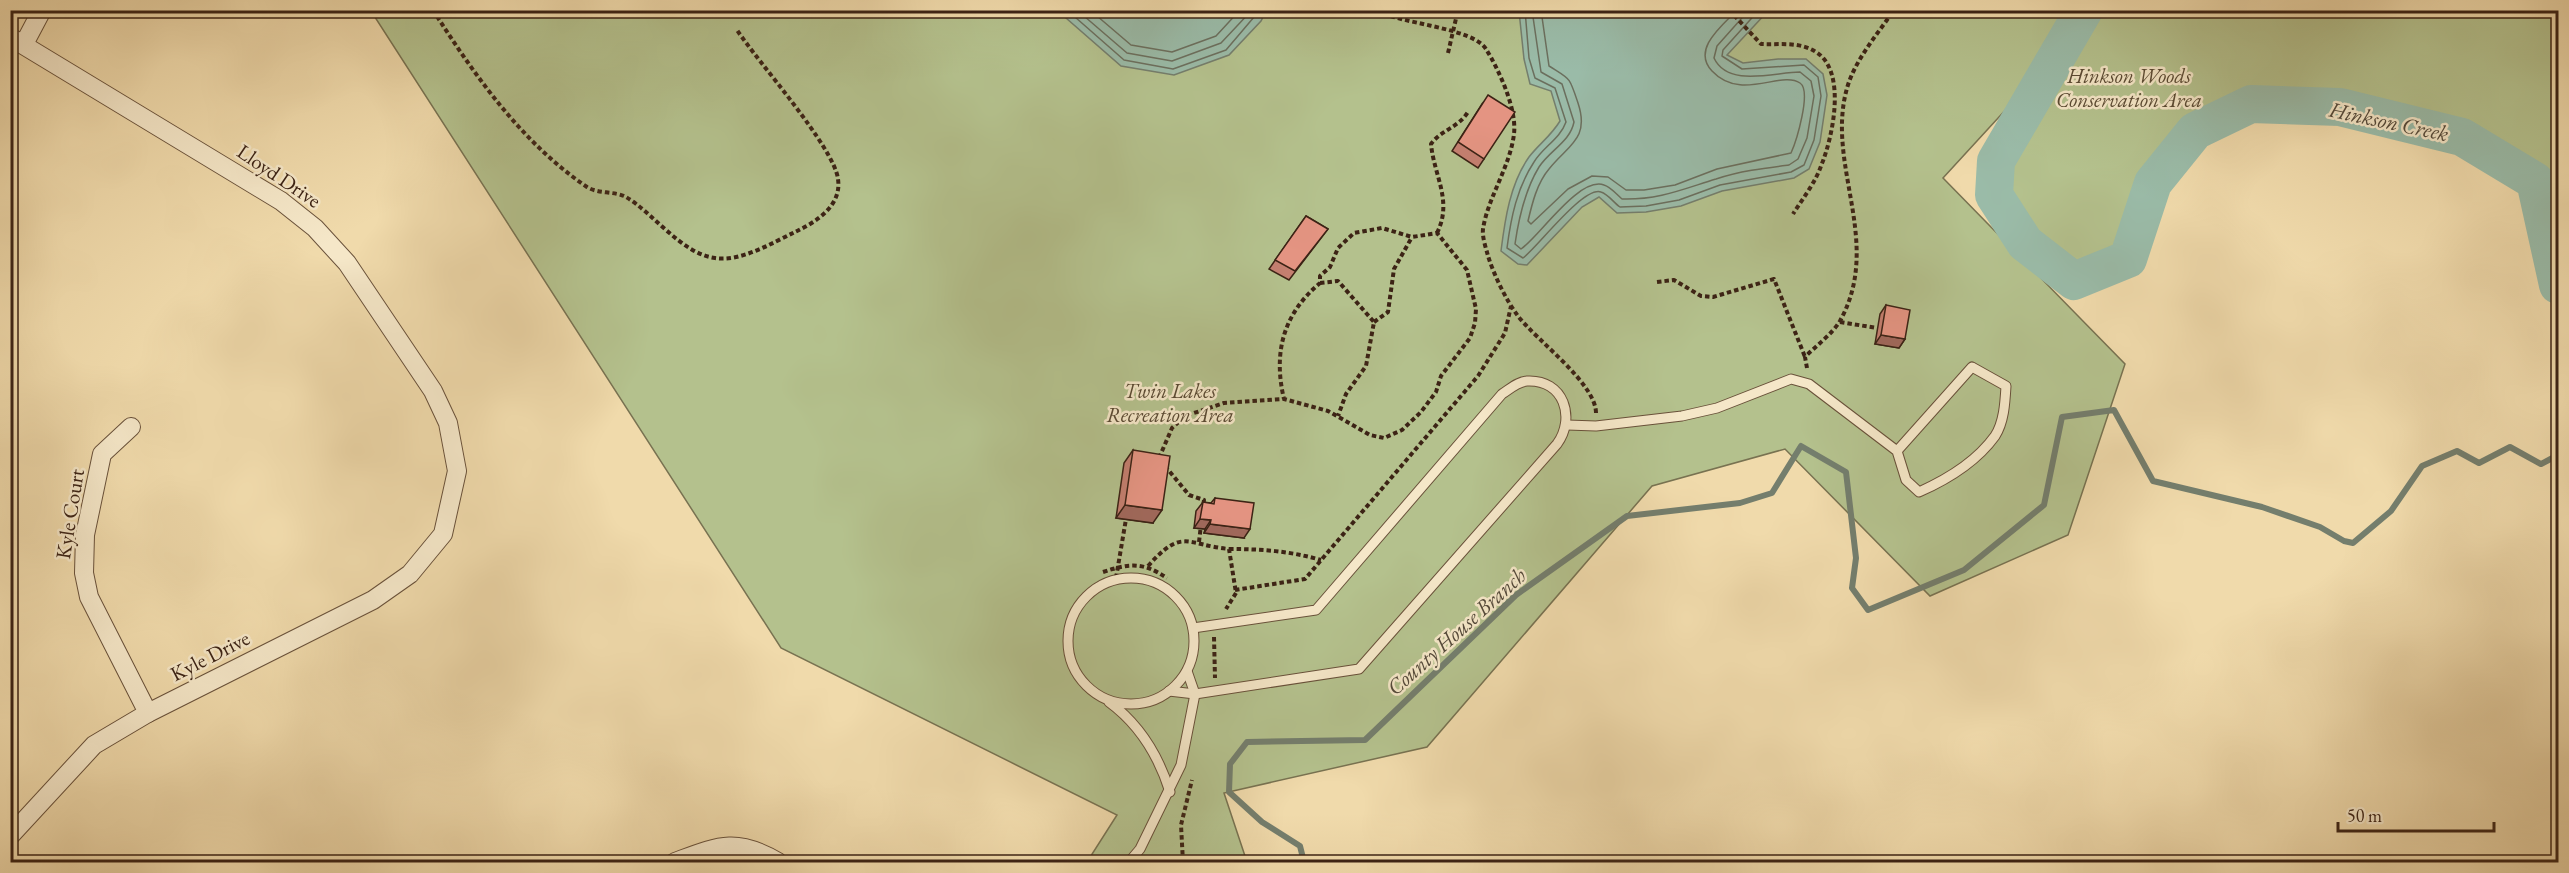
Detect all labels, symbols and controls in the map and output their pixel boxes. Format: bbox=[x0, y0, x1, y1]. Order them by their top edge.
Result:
park label: Hinkson Woods Conservation Area bbox=[2056, 62, 2202, 113]
water label: Hinkson Creek bbox=[2326, 95, 2451, 148]
street label: Lloyd Drive bbox=[232, 138, 326, 213]
park label: Twin Lakes Recreation Area bbox=[1106, 377, 1234, 428]
street label: Kyle Court bbox=[49, 467, 90, 561]
water label: County House Branch bbox=[1381, 561, 1532, 702]
street label: Kyle Drive bbox=[165, 624, 254, 687]
scale bar bbox=[2338, 795, 2494, 833]
text: 50 m bbox=[2347, 804, 2382, 827]

